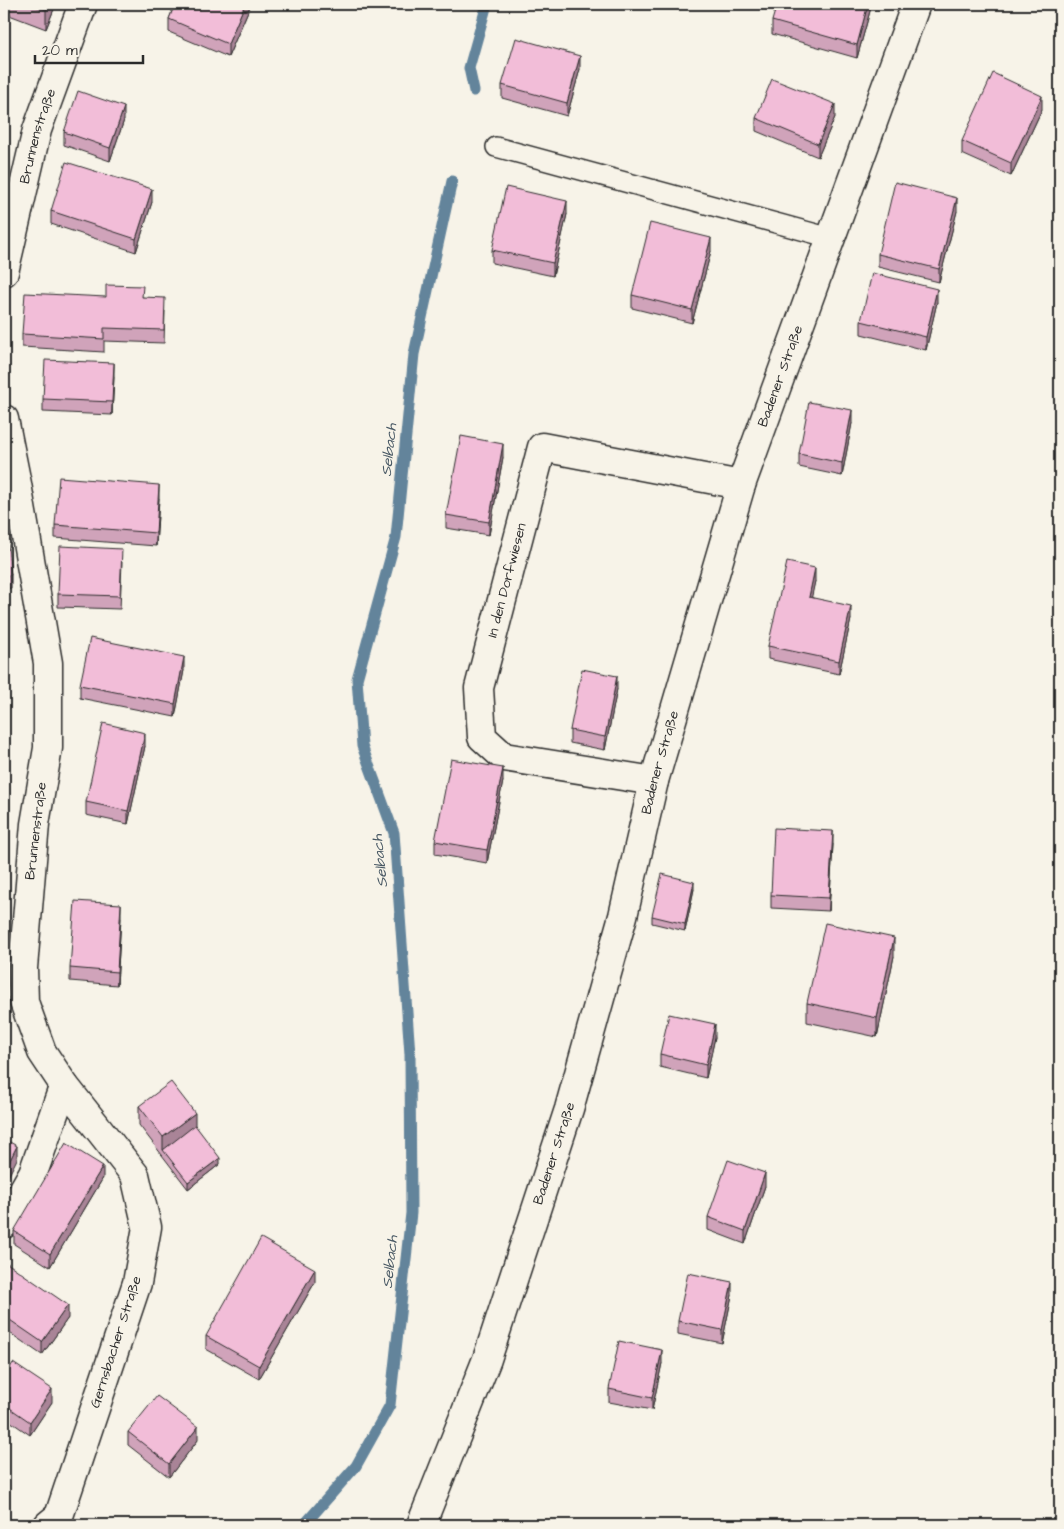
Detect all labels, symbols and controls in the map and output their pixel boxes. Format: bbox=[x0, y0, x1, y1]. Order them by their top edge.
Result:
scale bar bbox=[35, 32, 142, 64]
text: 20 m bbox=[42, 40, 78, 61]
street label: Brunnenstraße bbox=[15, 85, 61, 186]
street label: Badener Straße bbox=[753, 322, 808, 430]
water label: Selbach bbox=[376, 422, 402, 477]
street label: In den Dorfwiesen bbox=[483, 521, 532, 640]
street label: Badener Straße bbox=[637, 708, 684, 816]
street label: Brunnenstraße bbox=[20, 781, 52, 881]
water label: Selbach bbox=[367, 833, 393, 888]
street label: Badener Straße bbox=[528, 1099, 581, 1207]
water label: Selbach bbox=[377, 1234, 403, 1289]
street label: Gernsbacher Straße bbox=[85, 1273, 147, 1411]

